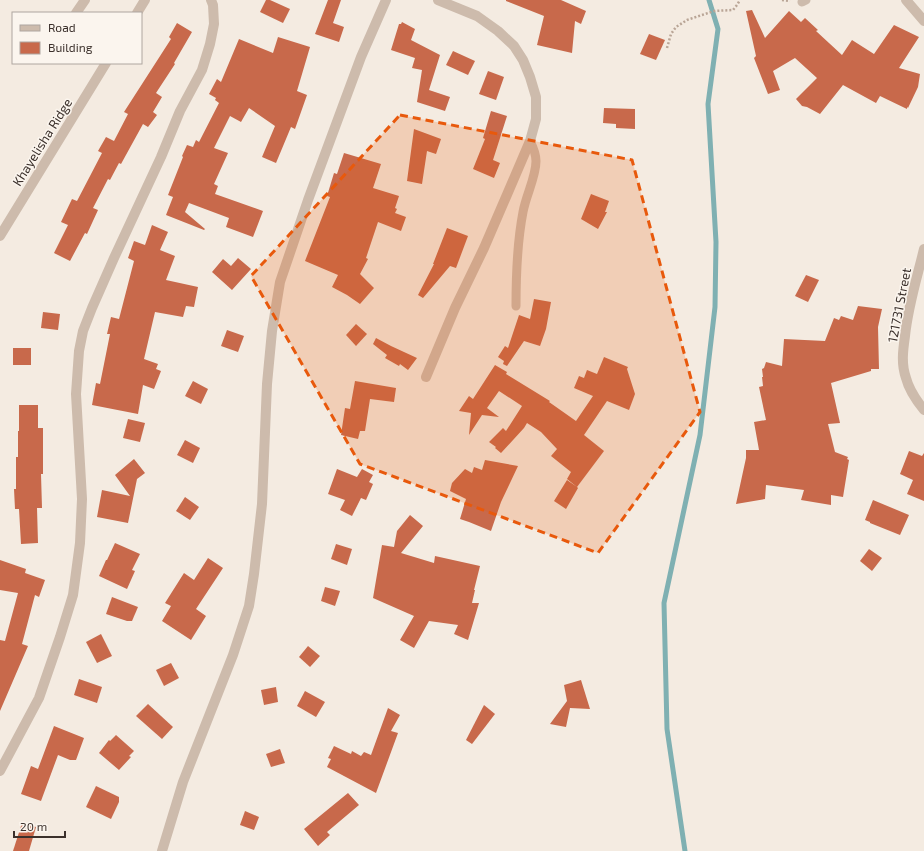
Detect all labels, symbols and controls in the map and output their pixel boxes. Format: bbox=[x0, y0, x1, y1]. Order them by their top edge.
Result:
legend bbox=[12, 12, 142, 64]
text: Road bbox=[48, 20, 76, 34]
text: Building bbox=[48, 40, 93, 54]
street label: Khayelisha Ridge bbox=[9, 95, 75, 189]
street label: 121731 Street bbox=[884, 266, 914, 344]
scale bar bbox=[14, 813, 65, 839]
text: 20 m bbox=[20, 819, 47, 833]

